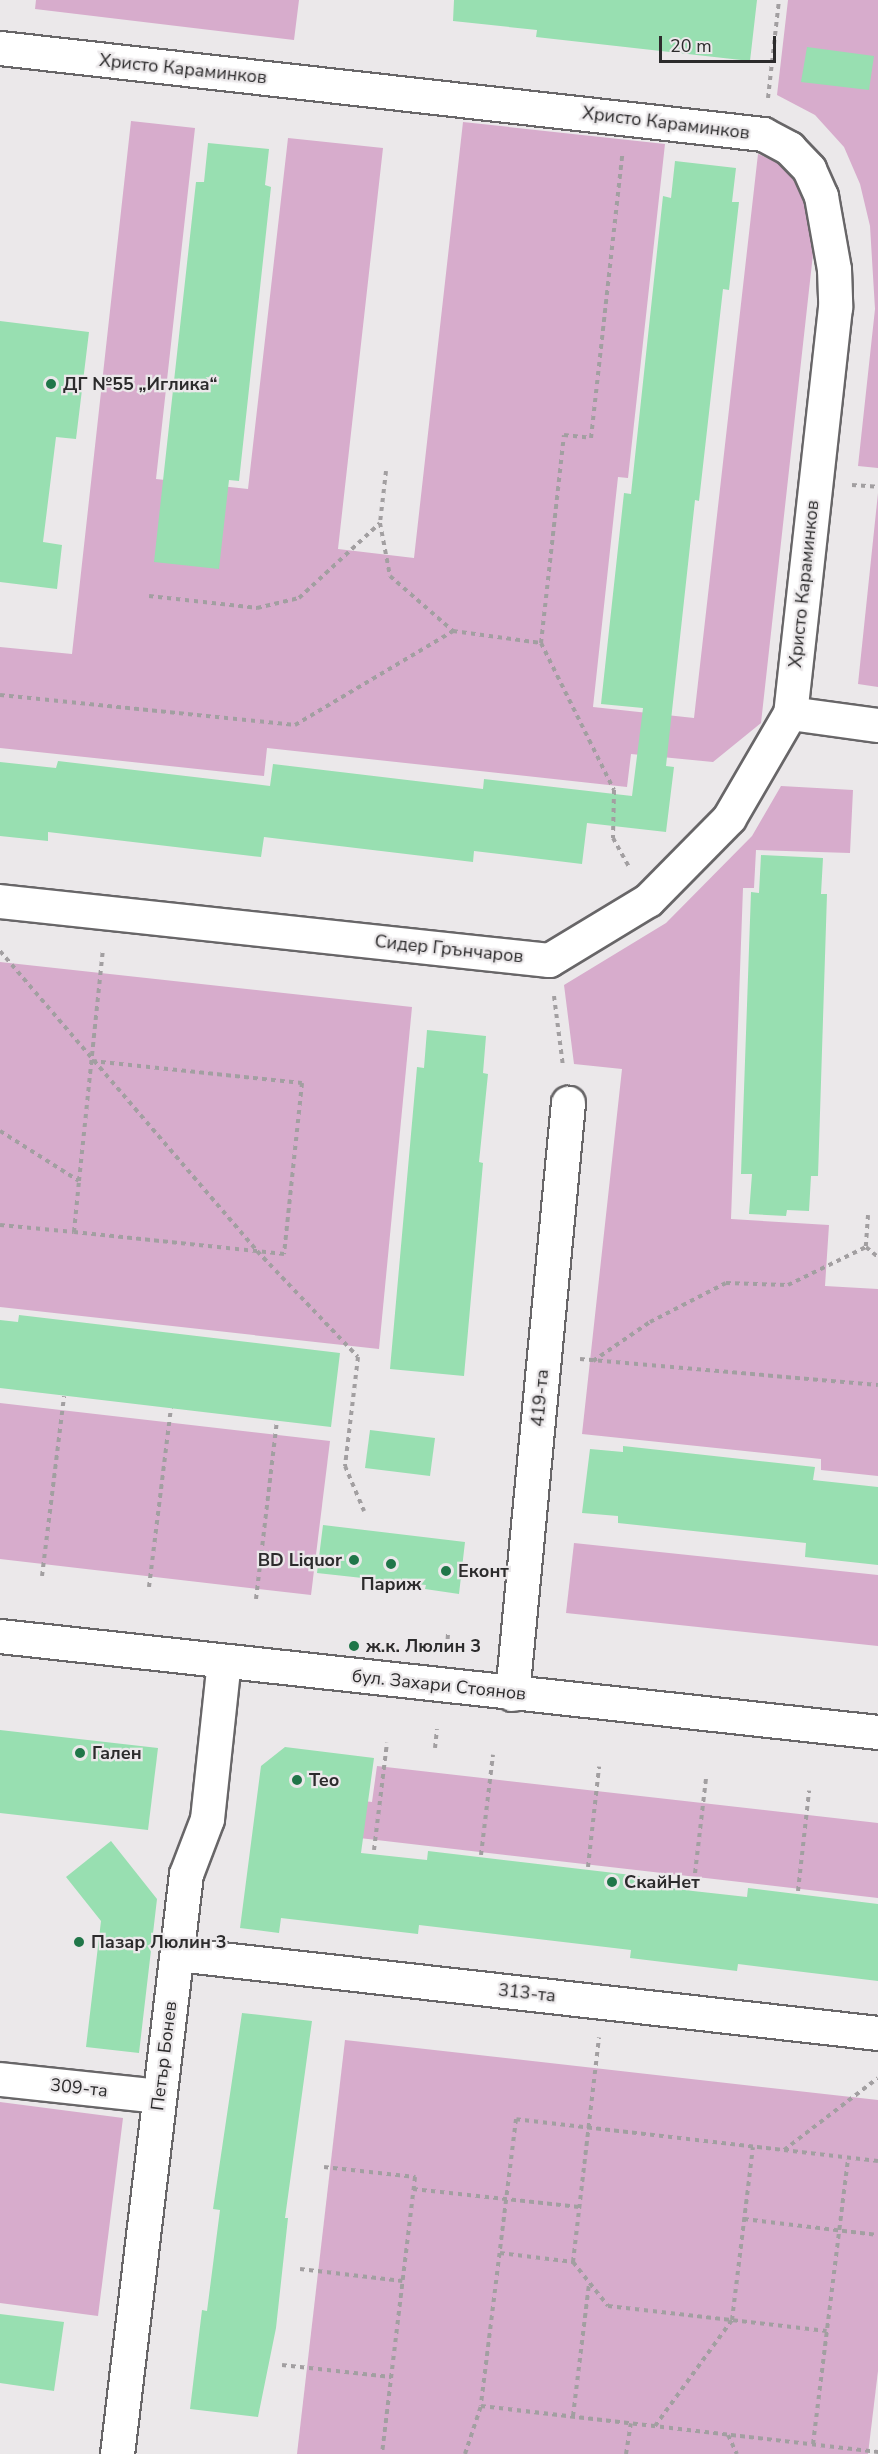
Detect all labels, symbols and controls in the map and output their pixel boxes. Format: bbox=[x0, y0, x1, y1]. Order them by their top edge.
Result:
scale bar bbox=[662, 24, 779, 62]
text: 20 m bbox=[670, 34, 712, 58]
street label: Христо Караминков bbox=[98, 49, 268, 89]
street label: Христо Караминков bbox=[581, 102, 751, 144]
place label: ДГ №55 „Иглика“ bbox=[63, 373, 217, 395]
marker: ДГ №55 „Иглика“ bbox=[44, 377, 58, 391]
street label: Христо Караминков bbox=[784, 499, 824, 669]
street label: Сидер Грънчаров bbox=[374, 930, 524, 968]
street label: 419-та bbox=[527, 1368, 553, 1428]
place label: BD Liquor bbox=[258, 1549, 342, 1571]
marker: BD Liquor bbox=[347, 1553, 361, 1567]
marker: Париж bbox=[384, 1557, 398, 1571]
place label: Еконт bbox=[458, 1560, 509, 1582]
marker: Еконт bbox=[439, 1564, 453, 1578]
place label: Париж bbox=[361, 1573, 421, 1595]
place label: ж.к. Люлин 3 bbox=[366, 1635, 481, 1657]
marker: ж.к. Люлин 3 bbox=[347, 1639, 361, 1653]
street label: бул. Захари Стоянов bbox=[351, 1665, 527, 1705]
place label: Гален bbox=[92, 1742, 142, 1764]
marker: Гален bbox=[73, 1746, 87, 1760]
place label: Тео bbox=[309, 1769, 339, 1791]
marker: Тео bbox=[290, 1773, 304, 1787]
place label: СкайНет bbox=[624, 1871, 700, 1893]
marker: СкайНет bbox=[605, 1875, 619, 1889]
place label: Пазар Люлин 3 bbox=[91, 1931, 227, 1953]
marker: Пазар Люлин 3 bbox=[72, 1935, 86, 1949]
street label: 313-та bbox=[497, 1979, 557, 2007]
street label: Петър Бонев bbox=[147, 2000, 181, 2112]
street label: 309-та bbox=[49, 2074, 109, 2102]

